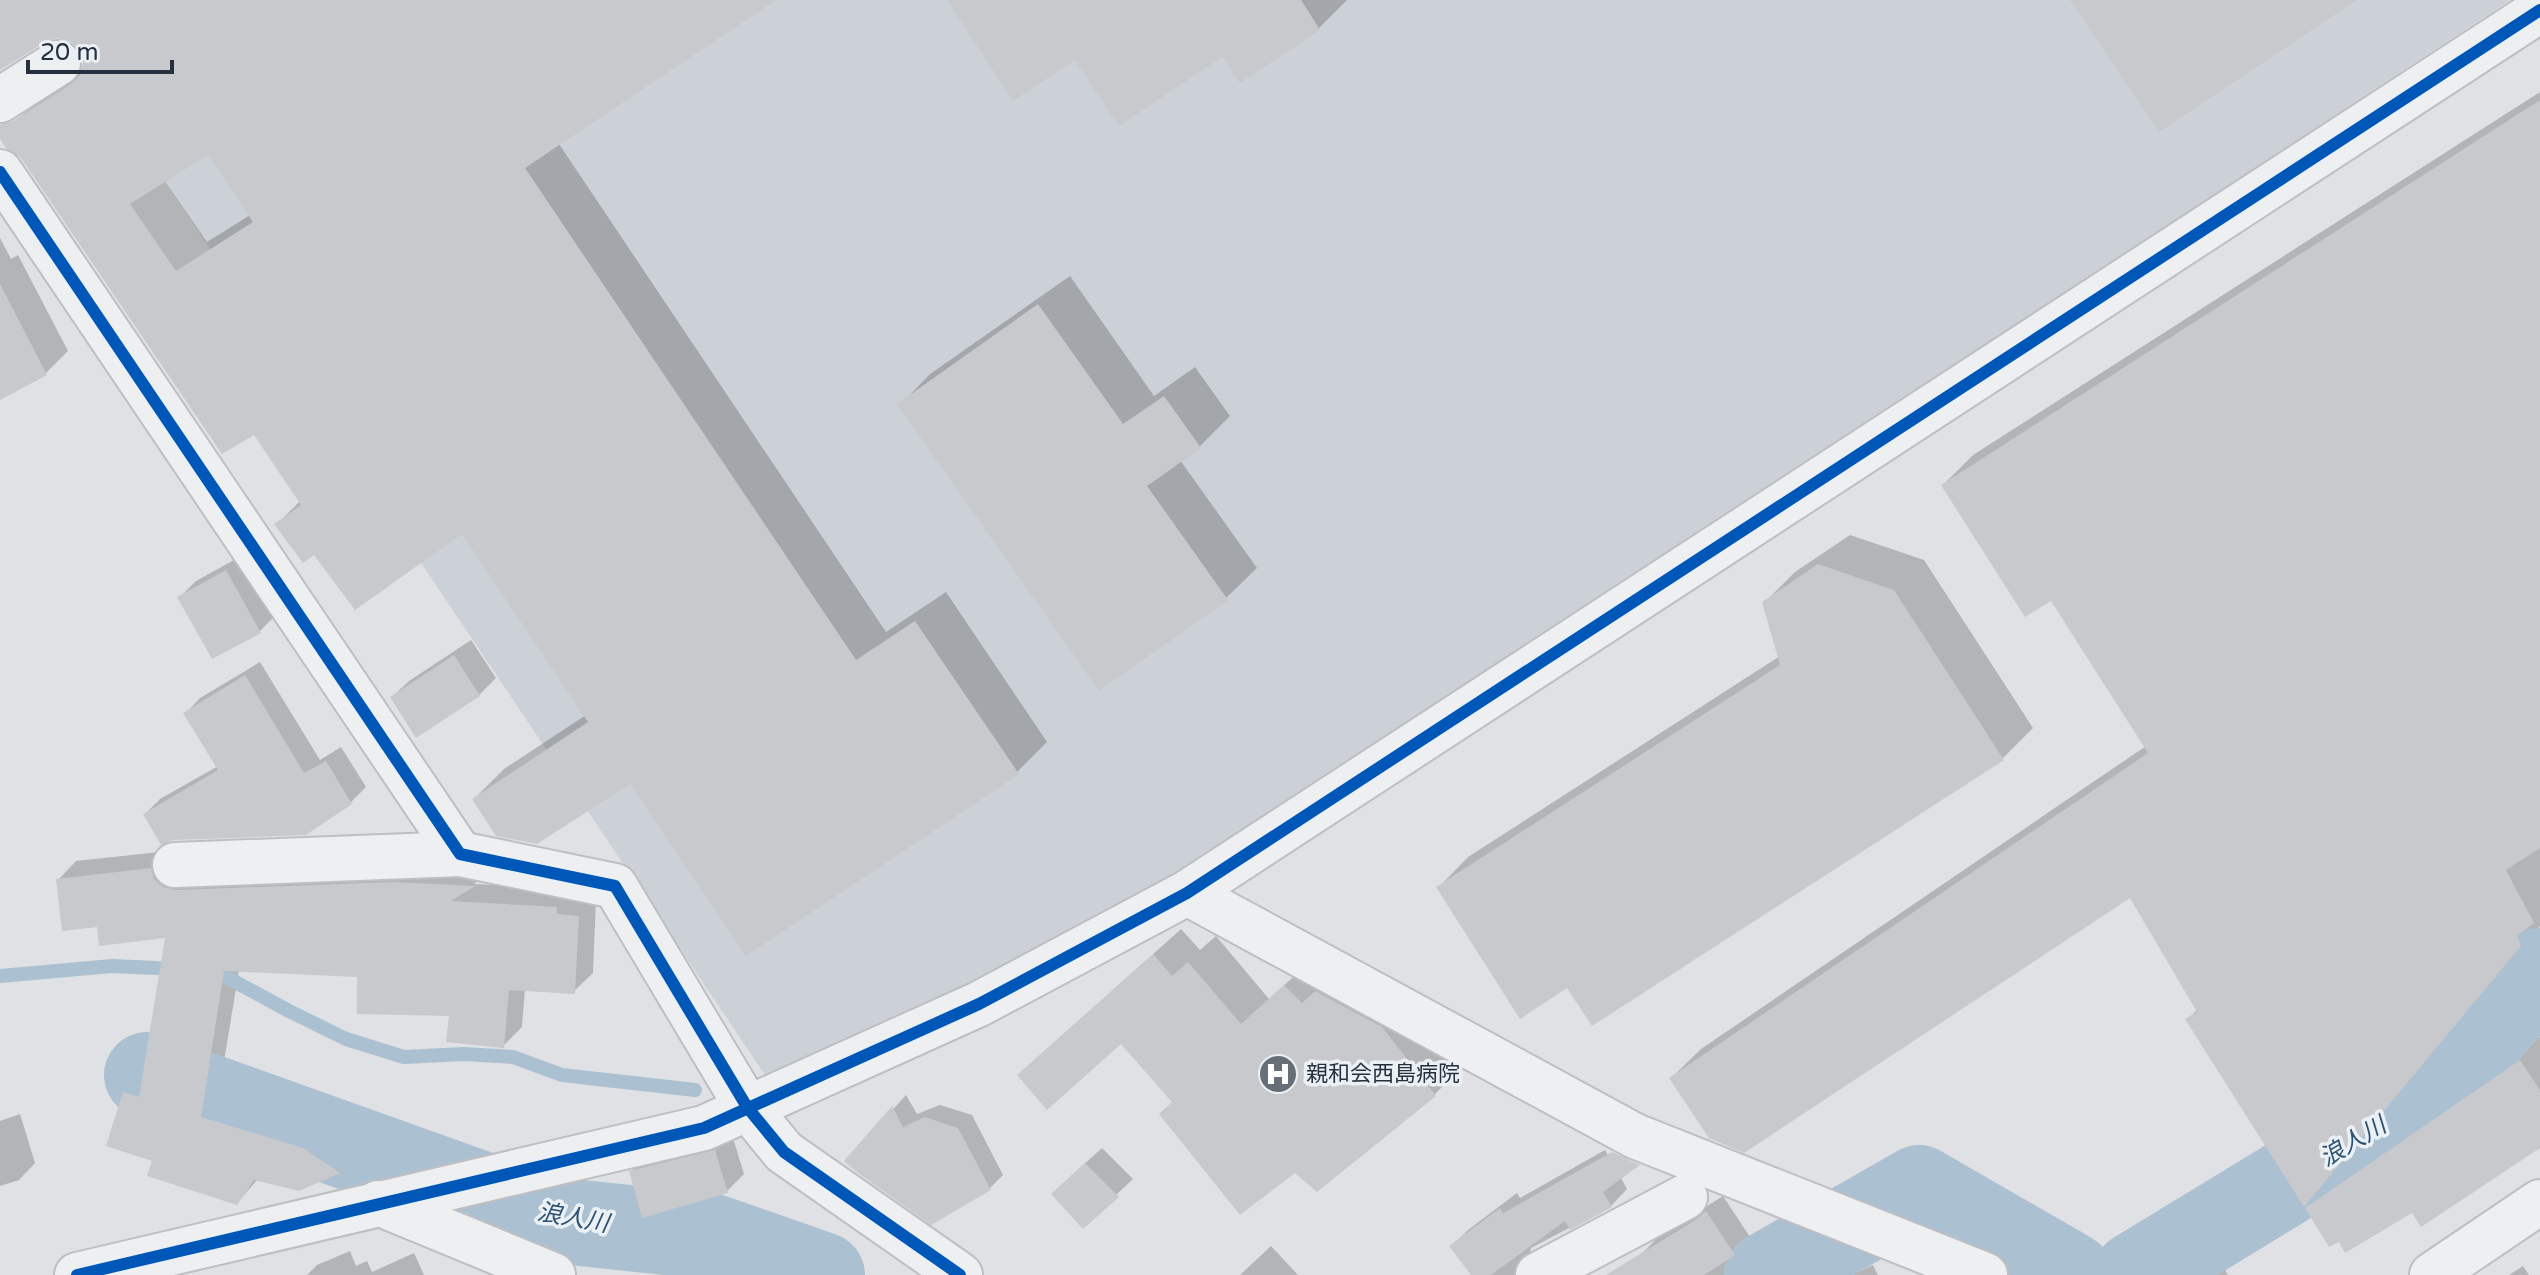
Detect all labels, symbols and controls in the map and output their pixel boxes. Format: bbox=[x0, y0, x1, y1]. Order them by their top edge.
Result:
scale bar bbox=[28, 24, 172, 74]
text: 20 m bbox=[40, 38, 98, 67]
hospital icon: 親和会西島病院 bbox=[1257, 1053, 1299, 1095]
place label: 親和会西島病院 bbox=[1306, 1061, 1460, 1087]
water label: 浪人川 bbox=[2315, 1109, 2394, 1173]
water label: 浪人川 bbox=[535, 1197, 614, 1239]

